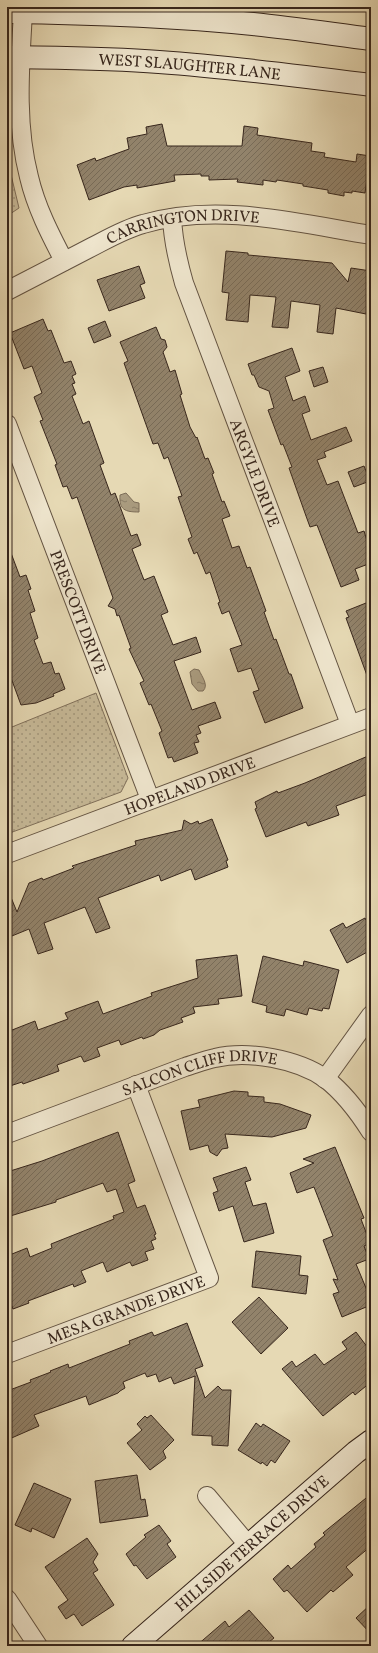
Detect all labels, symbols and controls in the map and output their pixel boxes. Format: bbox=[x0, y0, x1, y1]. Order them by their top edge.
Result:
street label: WEST SLAUGHTER LANE bbox=[98, 50, 282, 87]
street label: CARRINGTON DRIVE bbox=[103, 205, 261, 251]
street label: ARGYLE DRIVE bbox=[223, 416, 284, 531]
street label: PRESCOTT DRIVE bbox=[43, 547, 110, 678]
street label: HOPELAND DRIVE bbox=[121, 752, 259, 822]
street label: SALCON CLIFF DRIVE bbox=[119, 1046, 279, 1103]
street label: MESA GRANDE DRIVE bbox=[45, 1271, 209, 1351]
street label: HILLSIDE TERRACE DRIVE bbox=[171, 1471, 335, 1618]

